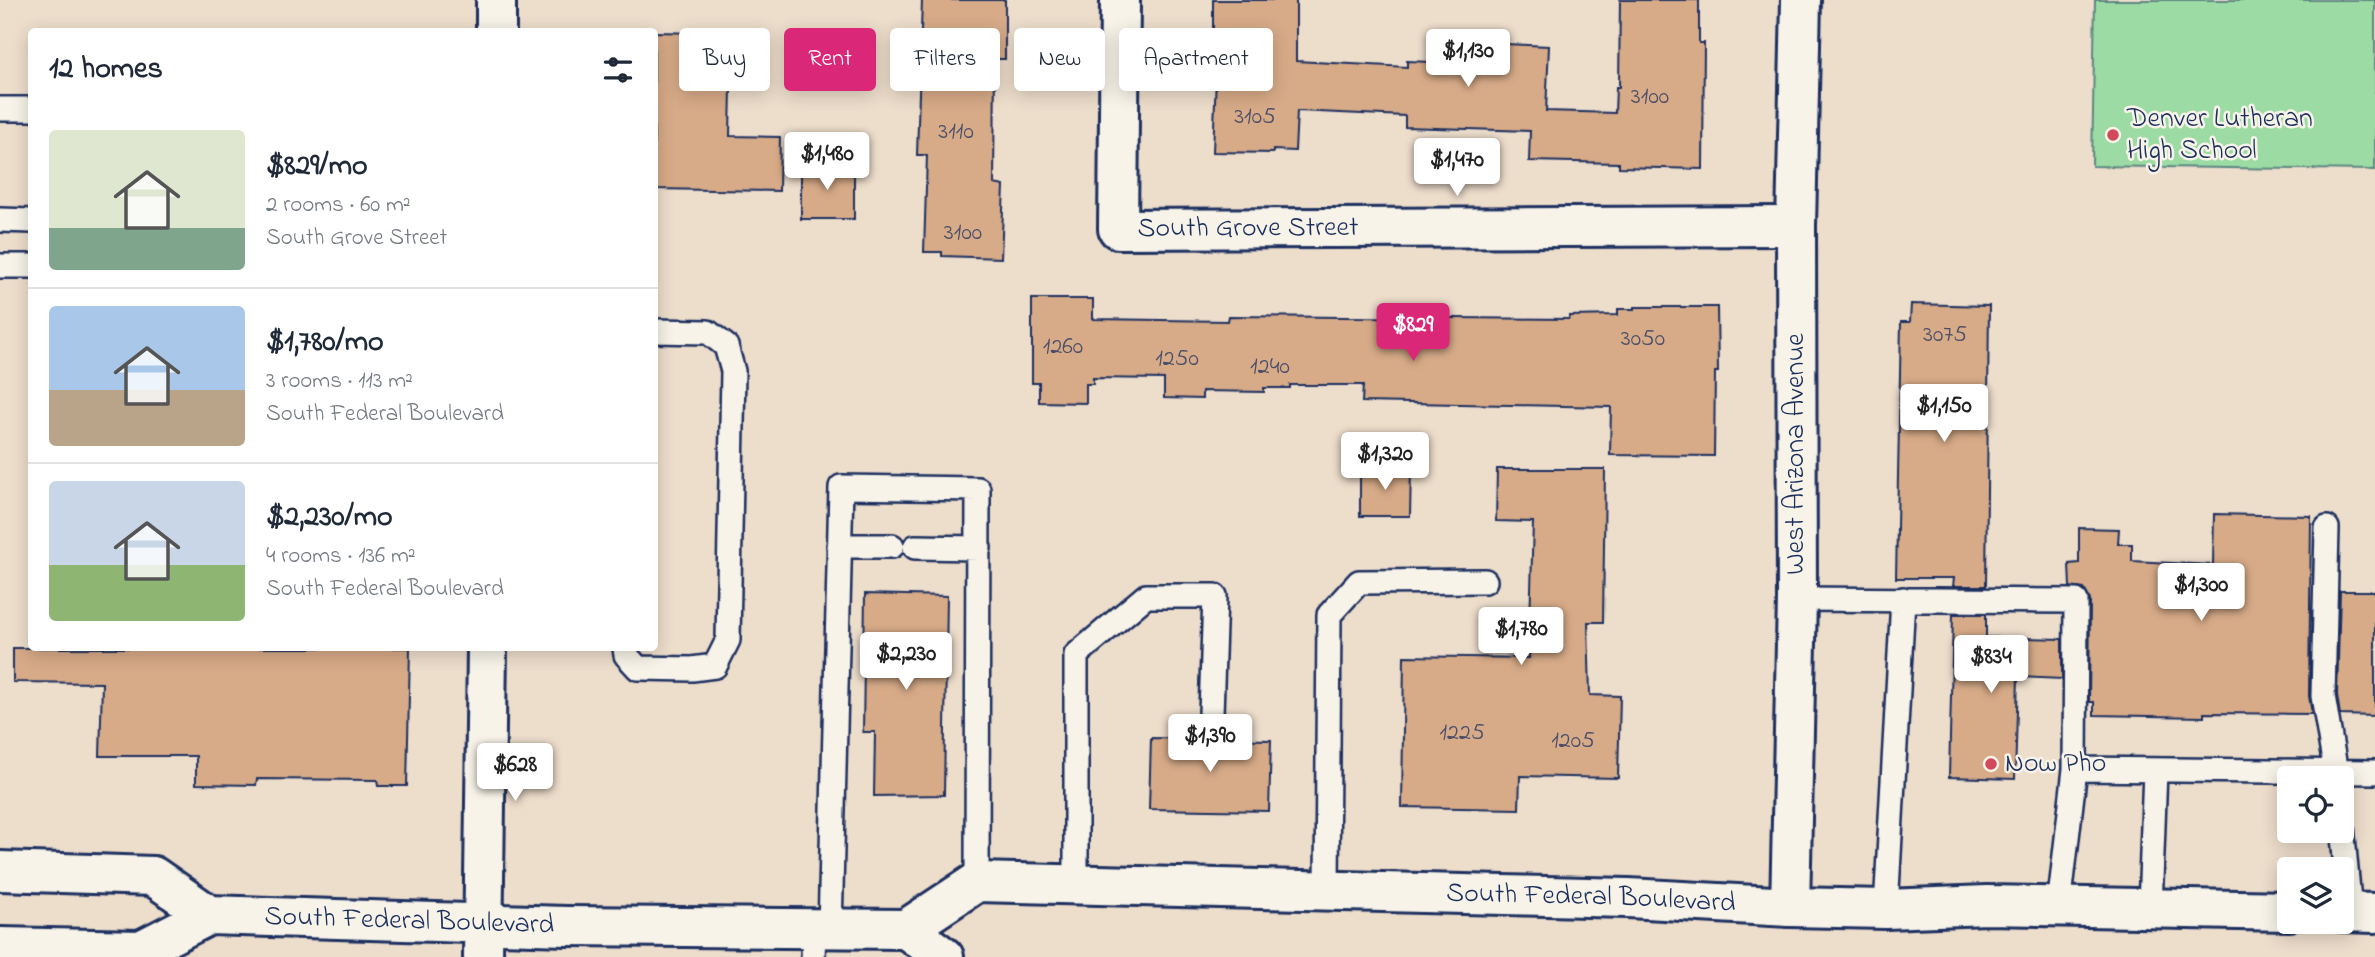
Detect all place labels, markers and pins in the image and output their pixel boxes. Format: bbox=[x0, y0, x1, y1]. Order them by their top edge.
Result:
pin: $1,130 bbox=[1411, 29, 1525, 89]
place label: Denver Lutheran High School bbox=[2126, 99, 2313, 172]
marker: Denver Lutheran High School bbox=[2105, 127, 2121, 143]
pin: $1,480 bbox=[770, 132, 884, 192]
pin: $1,470 bbox=[1400, 138, 1514, 198]
pin: $829 bbox=[1372, 304, 1454, 363]
pin: $1,150 bbox=[1887, 384, 2001, 444]
pin: $1,320 bbox=[1328, 433, 1442, 492]
pin: $1,300 bbox=[2144, 564, 2258, 623]
pin: $1,780 bbox=[1464, 608, 1578, 667]
pin: $2,230 bbox=[849, 632, 963, 692]
pin: $834 bbox=[1950, 636, 2032, 695]
pin: $1,390 bbox=[1153, 714, 1267, 774]
pin: $628 bbox=[474, 744, 556, 803]
place label: Now Pho bbox=[2005, 744, 2106, 785]
marker: Now Pho bbox=[1983, 756, 1999, 772]

